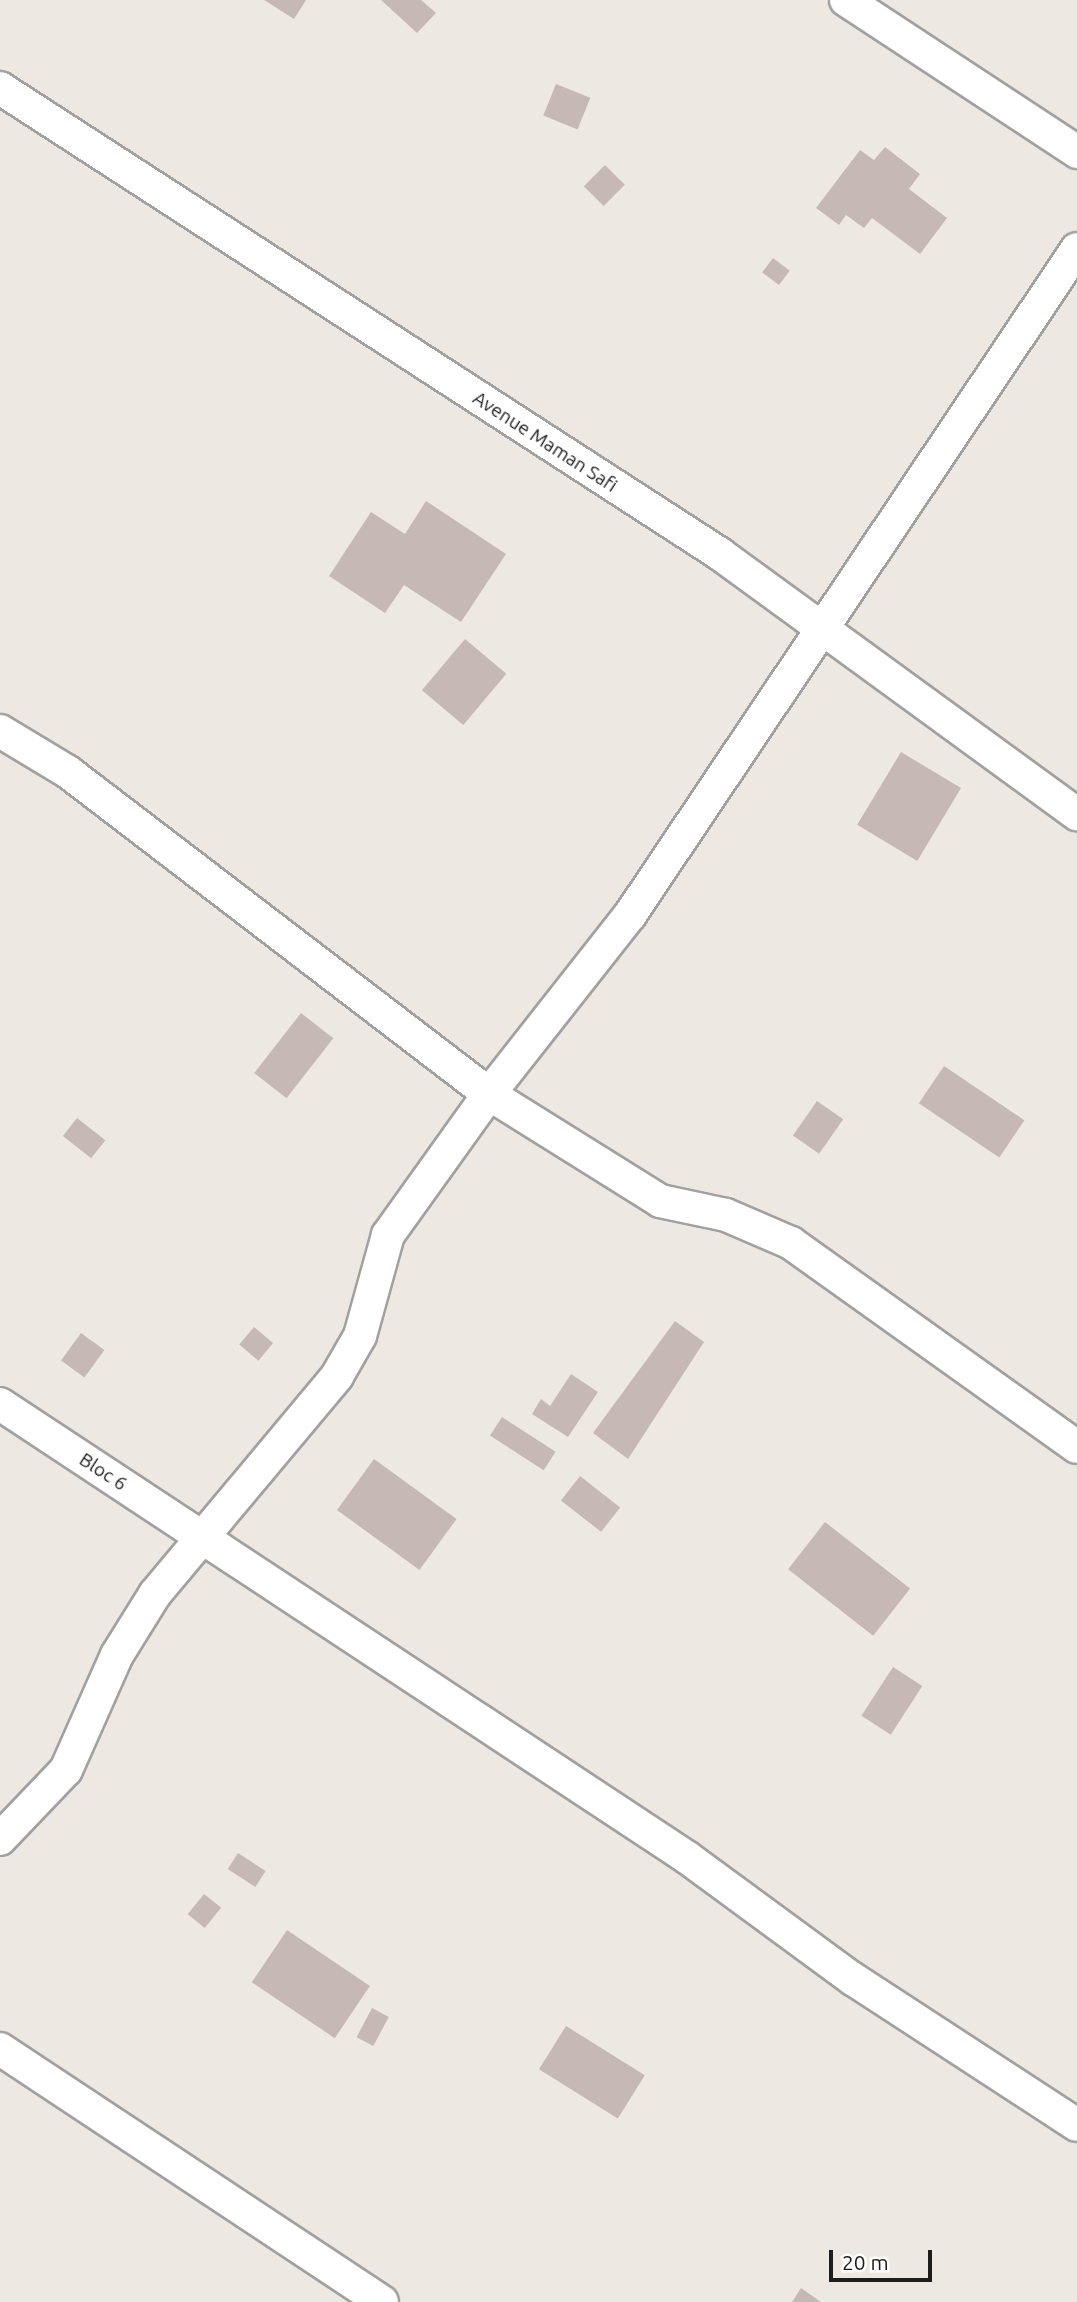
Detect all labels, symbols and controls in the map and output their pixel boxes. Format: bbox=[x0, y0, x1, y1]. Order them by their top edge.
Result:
street label: Avenue Maman Safi bbox=[469, 387, 621, 497]
street label: Bloc 6 bbox=[75, 1448, 131, 1496]
scale bar bbox=[832, 2236, 935, 2280]
text: 20 m bbox=[842, 2250, 889, 2274]

